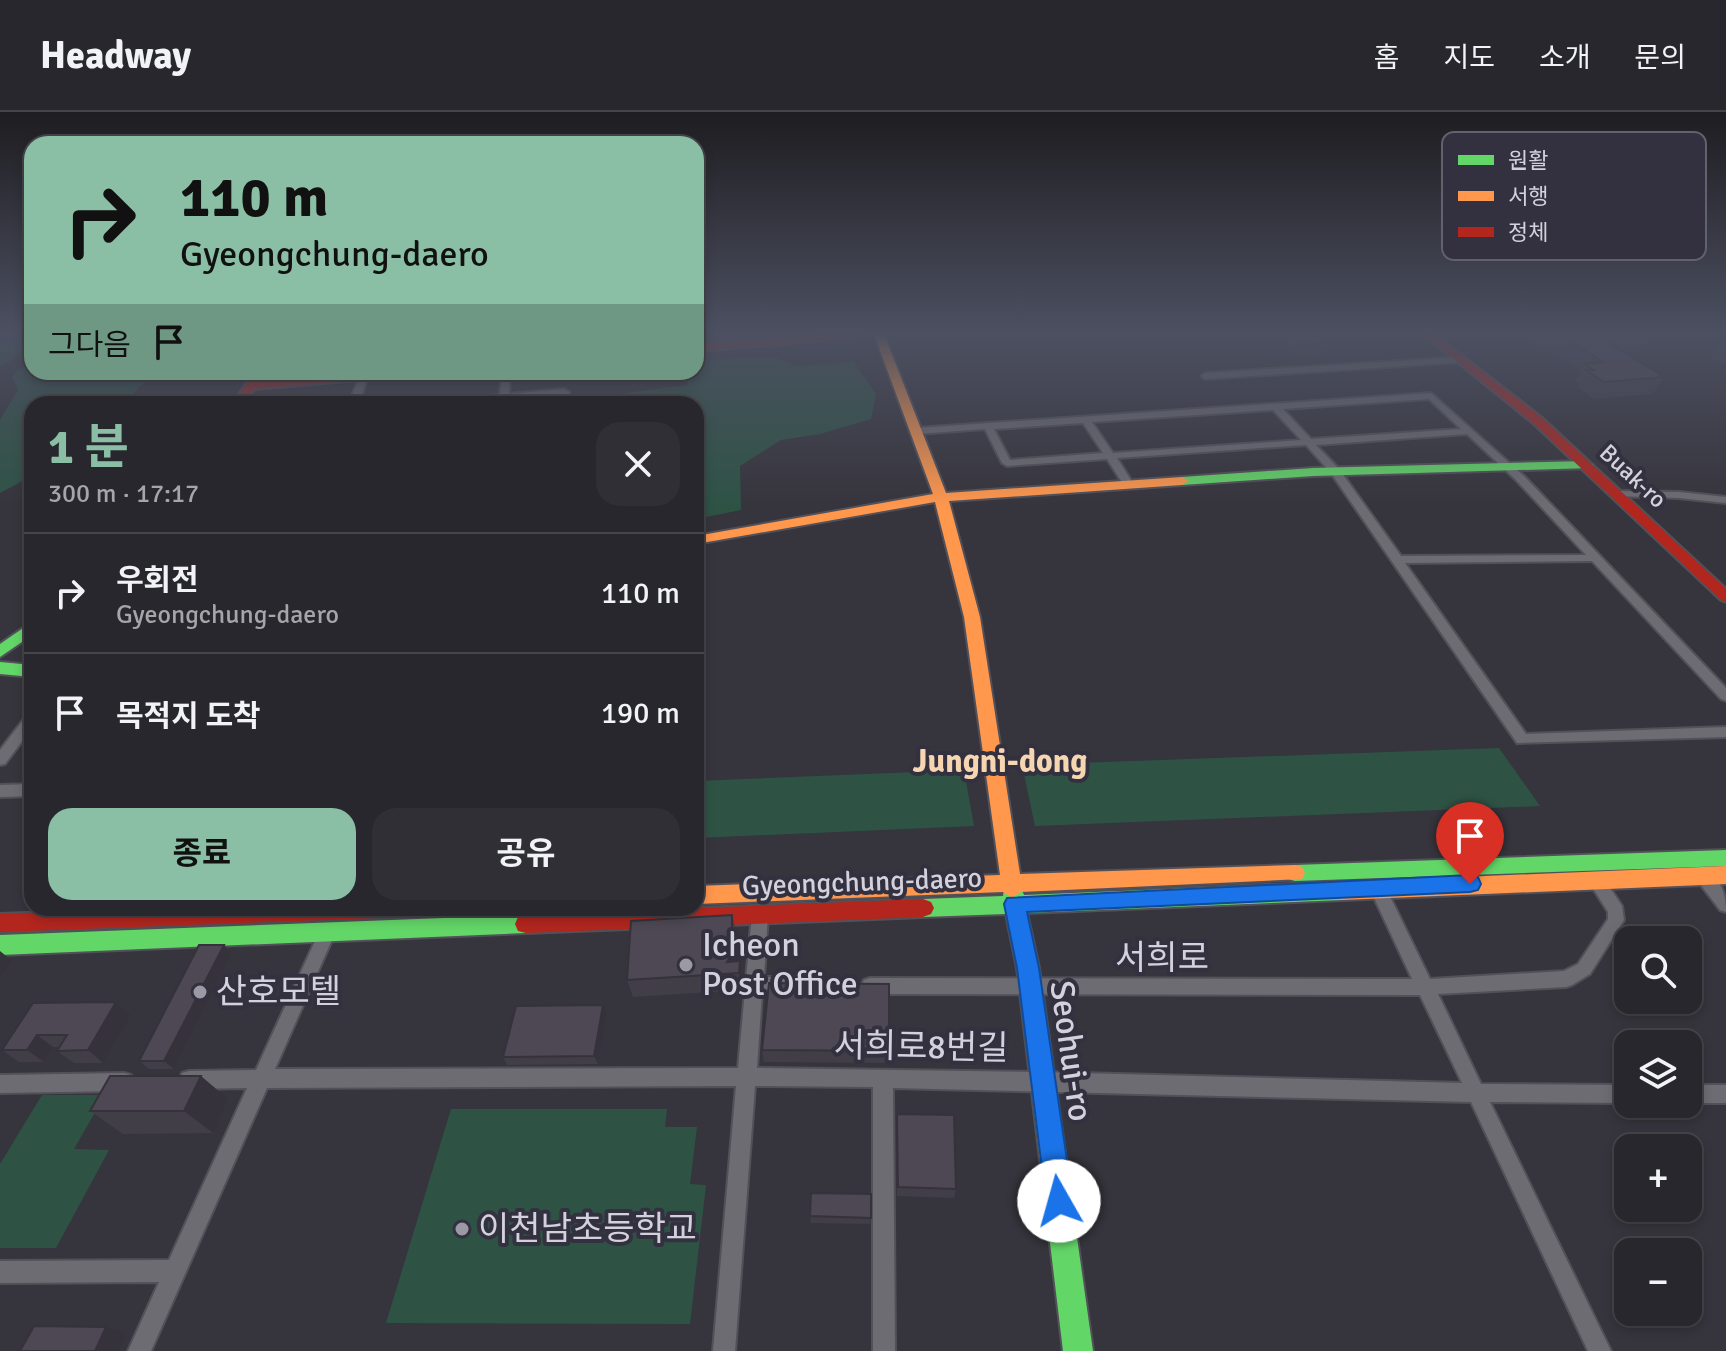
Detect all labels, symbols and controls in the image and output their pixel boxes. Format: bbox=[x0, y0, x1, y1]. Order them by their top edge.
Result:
text: Headway bbox=[40, 32, 191, 79]
text: 홈 bbox=[1374, 41, 1399, 75]
text: 지도 bbox=[1443, 41, 1495, 75]
text: 소개 bbox=[1539, 41, 1590, 75]
text: 문의 bbox=[1634, 41, 1686, 75]
legend bbox=[1442, 132, 1706, 260]
text: 원활 bbox=[1508, 147, 1548, 174]
text: 110 m bbox=[180, 163, 328, 232]
icon: right bbox=[48, 168, 152, 272]
text: 서행 bbox=[1508, 183, 1548, 210]
text: 정체 bbox=[1508, 219, 1548, 246]
text: Gyeongchung-daero bbox=[180, 232, 489, 277]
icon: arrive bbox=[147, 320, 191, 364]
text: 그다음 bbox=[48, 327, 131, 364]
text: 1 분 bbox=[48, 418, 129, 477]
button: close bbox=[596, 422, 680, 506]
street label: Buak-ro bbox=[1593, 438, 1673, 514]
text: 300 m · 17:17 bbox=[48, 478, 199, 510]
text: 우회전 bbox=[116, 562, 199, 599]
icon: right bbox=[48, 571, 92, 615]
text: 110 m bbox=[601, 575, 680, 612]
text: Gyeongchung-daero bbox=[116, 599, 339, 631]
icon: arrive bbox=[48, 691, 92, 735]
text: 190 m bbox=[601, 695, 680, 732]
text: 목적지 도착 bbox=[116, 698, 261, 735]
district label: Jungni-dong bbox=[913, 742, 1087, 781]
pin bbox=[1436, 802, 1504, 884]
button: 종료 bbox=[48, 808, 356, 900]
button: 공유 bbox=[372, 808, 680, 900]
icon: arrive bbox=[1448, 814, 1492, 858]
street label: Gyeongchung-daero bbox=[741, 861, 983, 903]
place label: Icheon Post Office bbox=[702, 924, 858, 1005]
map controls bbox=[1614, 926, 1702, 1326]
button: search bbox=[1614, 926, 1702, 1014]
street label: 서희로 bbox=[1115, 937, 1209, 979]
marker: Icheon Post Office bbox=[677, 956, 695, 974]
place label: 산호모텔 bbox=[216, 971, 341, 1013]
street label: Seohui-ro bbox=[1040, 978, 1102, 1124]
marker: 산호모텔 bbox=[191, 983, 209, 1001]
street label: 서희로8번길 bbox=[833, 1024, 1009, 1070]
button: layers bbox=[1614, 1030, 1702, 1118]
button: + bbox=[1614, 1134, 1702, 1222]
position arrow bbox=[1017, 1159, 1101, 1243]
place label: 이천남초등학교 bbox=[478, 1208, 697, 1250]
marker: 이천남초등학교 bbox=[453, 1220, 471, 1238]
button: − bbox=[1614, 1238, 1702, 1326]

